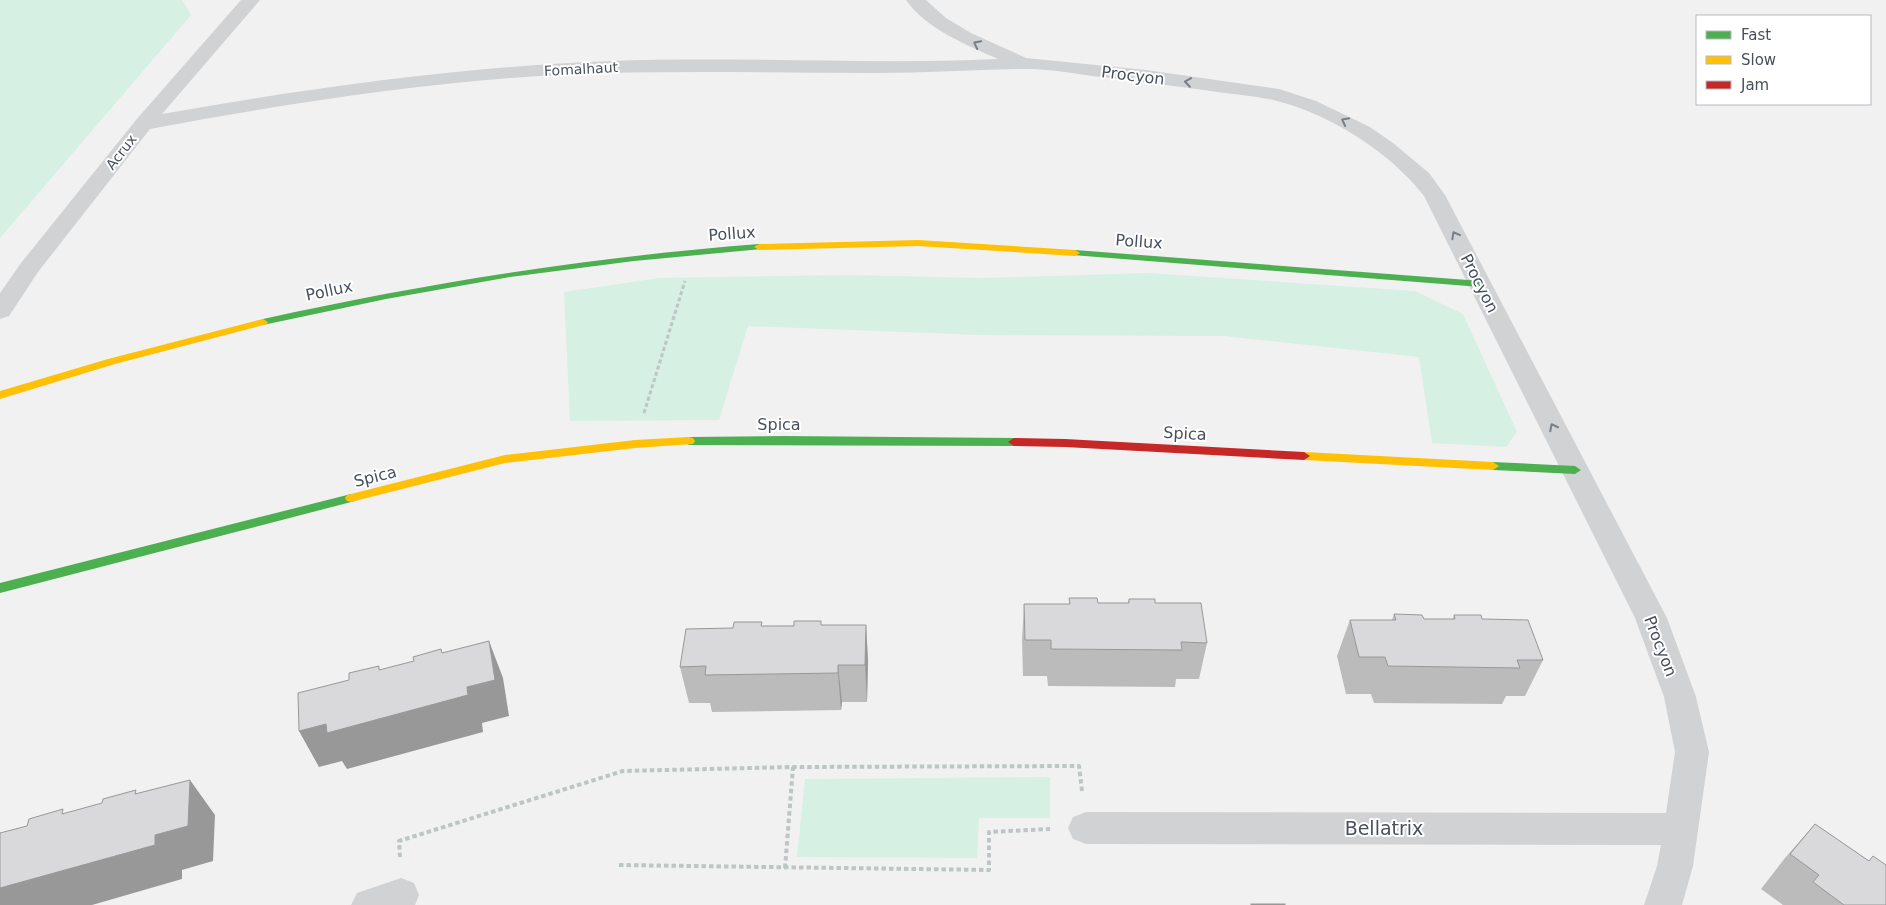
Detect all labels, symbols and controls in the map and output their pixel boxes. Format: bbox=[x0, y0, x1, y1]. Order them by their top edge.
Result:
legend bbox=[1696, 15, 1871, 105]
text: Fast bbox=[1741, 26, 1771, 44]
one-way arrow bbox=[974, 40, 983, 50]
text: Slow bbox=[1741, 51, 1776, 69]
street label: Fomalhaut bbox=[544, 59, 619, 79]
street label: Procyon bbox=[1100, 62, 1166, 89]
text: Jam bbox=[1740, 76, 1769, 94]
one-way arrow bbox=[1184, 78, 1193, 88]
one-way arrow bbox=[1341, 117, 1350, 127]
street label: Acrux bbox=[102, 131, 140, 173]
street label: Pollux bbox=[708, 222, 756, 245]
street label: Pollux bbox=[1115, 230, 1163, 253]
one-way arrow bbox=[1451, 232, 1461, 241]
street label: Procyon bbox=[1457, 251, 1502, 316]
street label: Pollux bbox=[304, 276, 354, 305]
street label: Spica bbox=[757, 415, 801, 434]
street label: Spica bbox=[1163, 423, 1207, 444]
one-way arrow bbox=[1549, 423, 1559, 432]
street label: Spica bbox=[352, 462, 398, 491]
street label: Procyon bbox=[1640, 613, 1681, 679]
street label: Bellatrix bbox=[1345, 817, 1423, 839]

